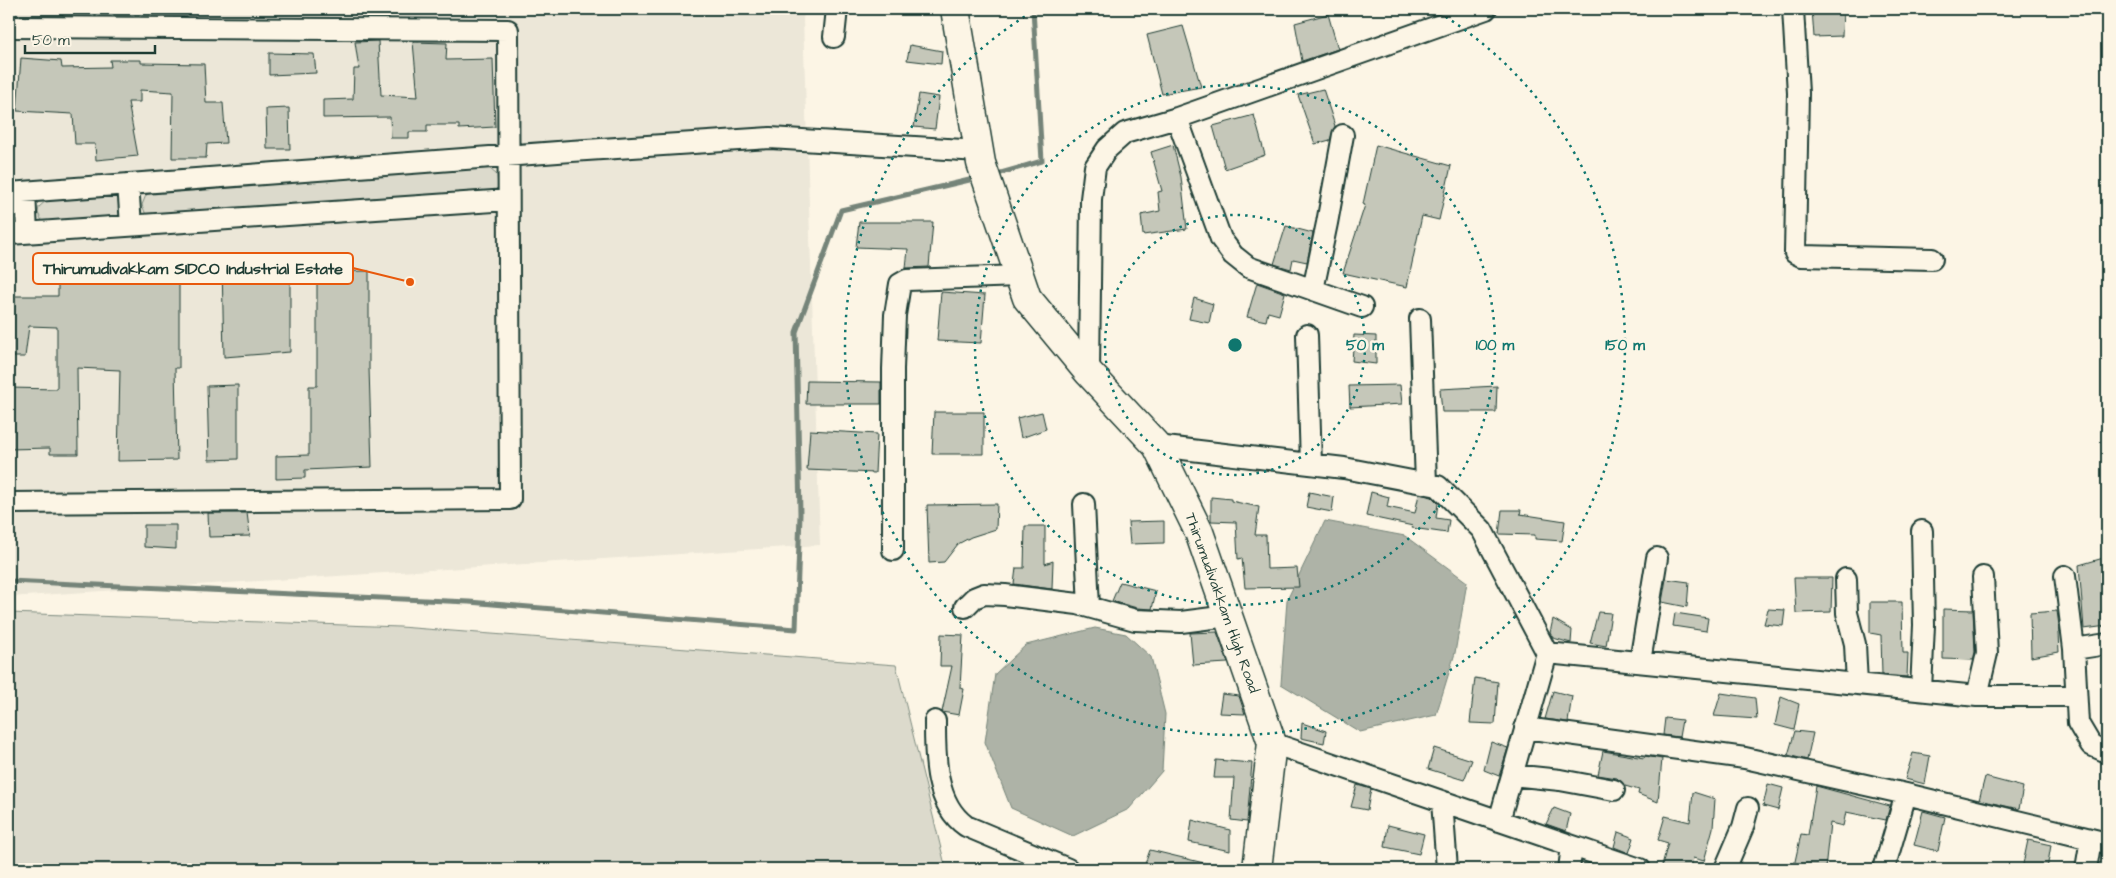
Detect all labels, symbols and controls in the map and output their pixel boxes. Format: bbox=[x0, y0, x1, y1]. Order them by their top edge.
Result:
scale bar bbox=[25, 22, 155, 54]
text: 50 m bbox=[32, 30, 70, 51]
callout: Thirumudivakkam SIDCO Industrial Estate bbox=[33, 253, 353, 284]
text: Thirumudivakkam SIDCO Industrial Estate bbox=[42, 258, 343, 280]
text: 50 m bbox=[1346, 335, 1384, 356]
text: 100 m bbox=[1476, 335, 1515, 356]
text: 150 m bbox=[1605, 335, 1645, 356]
centre of rings bbox=[1226, 336, 1244, 354]
street label: Thirumudivakkam High Road bbox=[1179, 510, 1265, 697]

